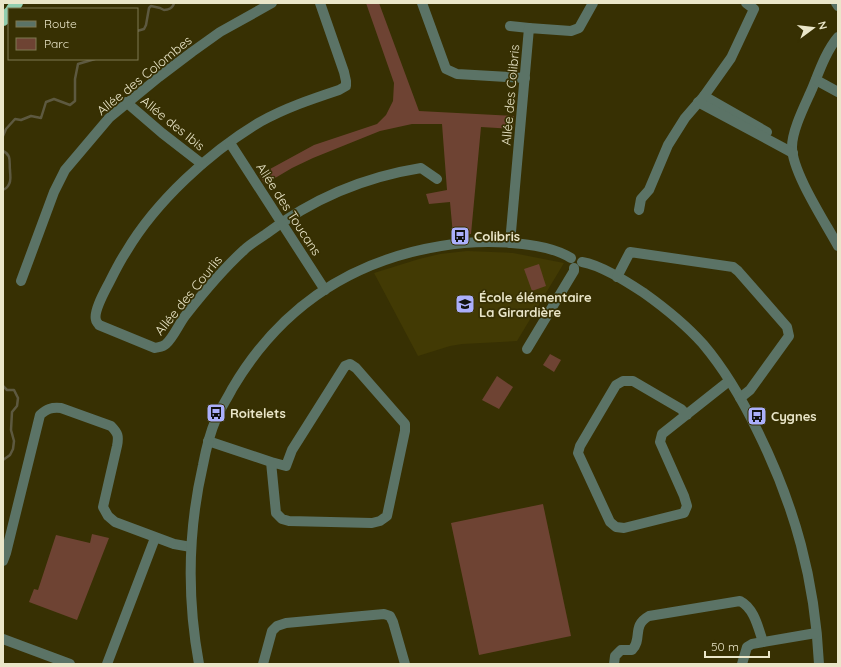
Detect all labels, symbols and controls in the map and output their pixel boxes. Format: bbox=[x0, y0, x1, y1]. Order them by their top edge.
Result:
legend bbox=[8, 8, 138, 60]
north arrow bbox=[793, 8, 833, 48]
text: Route bbox=[44, 16, 77, 31]
text: N bbox=[815, 20, 830, 31]
street label: Allée des Colombes bbox=[93, 32, 195, 118]
text: Parc bbox=[44, 36, 69, 51]
street label: Allée des Colibris bbox=[498, 44, 522, 146]
street label: Allée des Ibis bbox=[138, 92, 208, 154]
street label: Allée des Toucans bbox=[253, 160, 325, 258]
bus stop icon: Colibris bbox=[449, 225, 471, 247]
place label: Colibris bbox=[474, 228, 520, 244]
street label: Allée des Courlis bbox=[151, 252, 225, 338]
place label: École élémentaire La Girardière bbox=[479, 289, 592, 320]
school or university icon: École élémentaire La Girardière bbox=[454, 293, 476, 315]
bus stop icon: Roitelets bbox=[205, 402, 227, 424]
place label: Roitelets bbox=[230, 405, 286, 421]
bus stop icon: Cygnes bbox=[746, 405, 768, 427]
place label: Cygnes bbox=[771, 408, 817, 424]
scale bar bbox=[705, 633, 769, 659]
text: 50 m bbox=[711, 639, 739, 654]

